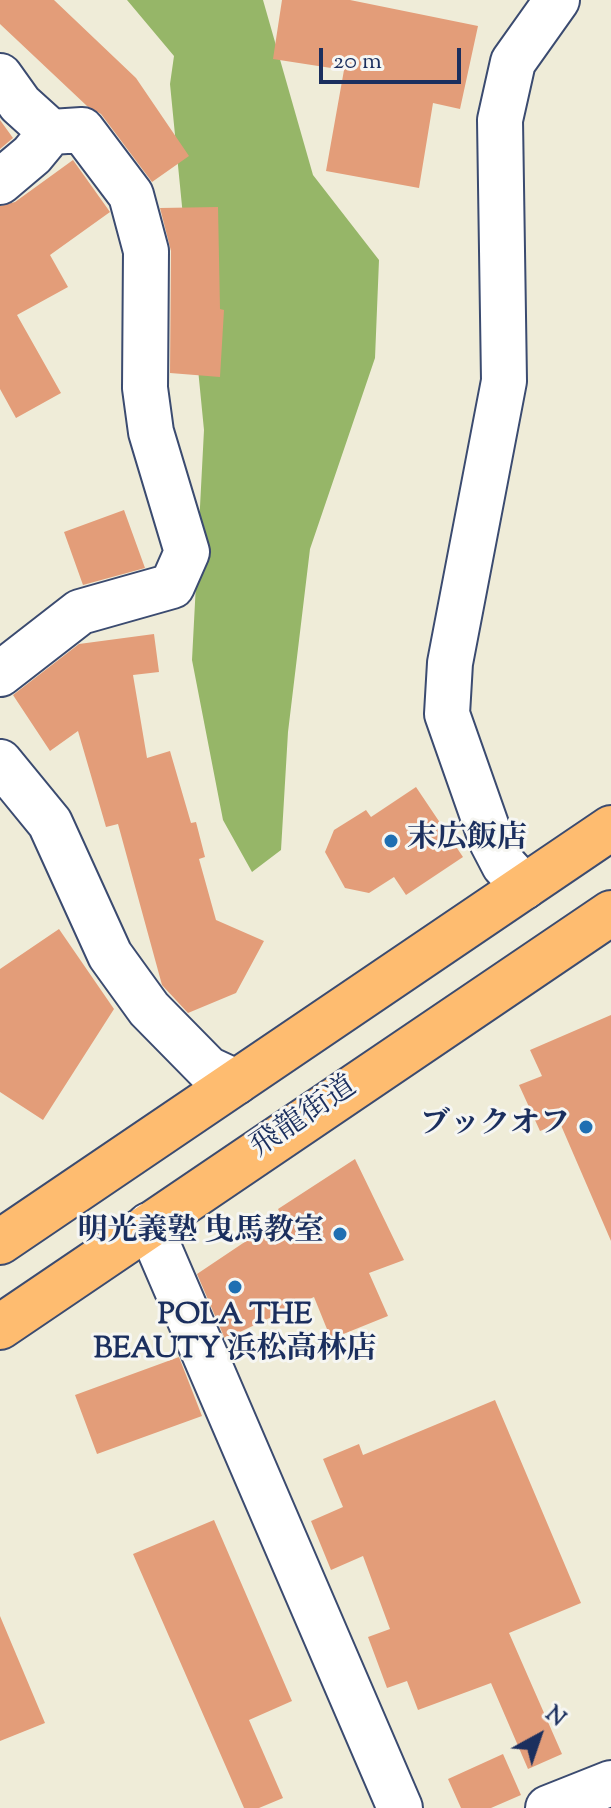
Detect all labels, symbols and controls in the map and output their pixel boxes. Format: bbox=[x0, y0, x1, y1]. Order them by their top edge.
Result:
scale bar bbox=[323, 32, 465, 82]
text: 20 m bbox=[333, 45, 382, 79]
place label: 末広飯店 bbox=[407, 823, 527, 859]
marker: 末広飯店 bbox=[382, 832, 400, 850]
street label: 飛龍街道 bbox=[245, 1071, 365, 1167]
place label: ブックオフ bbox=[420, 1109, 570, 1145]
marker: ブックオフ bbox=[577, 1118, 595, 1136]
place label: 明光義塾 曳馬教室 bbox=[78, 1216, 324, 1252]
marker: 明光義塾 曳馬教室 bbox=[331, 1225, 349, 1243]
marker: POLA THE BEAUTY 浜松高林店 bbox=[226, 1278, 244, 1296]
place label: POLA THE BEAUTY 浜松高林店 bbox=[94, 1300, 376, 1370]
north arrow bbox=[499, 1696, 579, 1776]
text: N bbox=[537, 1700, 571, 1736]

